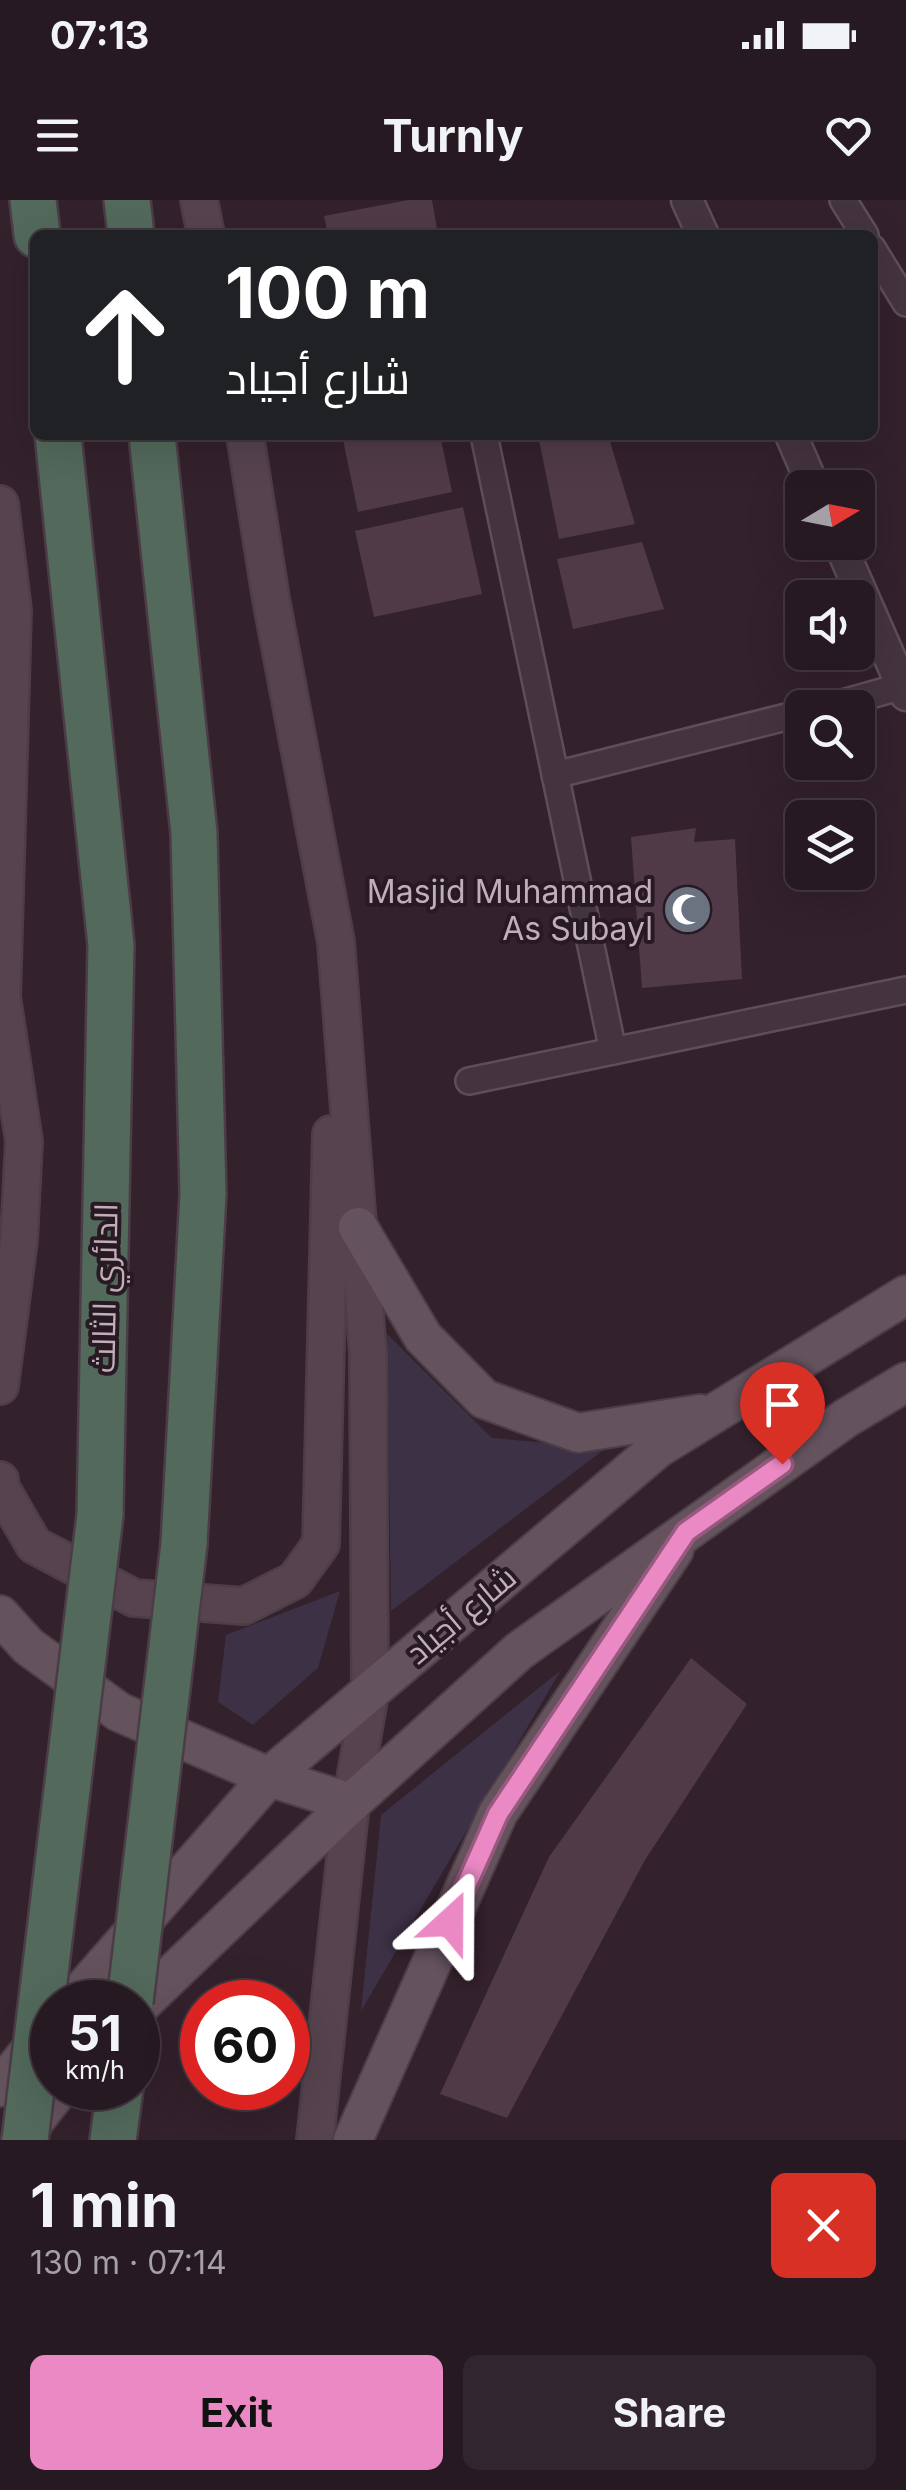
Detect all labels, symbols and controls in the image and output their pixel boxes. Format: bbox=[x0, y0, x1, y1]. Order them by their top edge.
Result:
text: 07:13 bbox=[50, 12, 149, 58]
icon: menu bbox=[30, 108, 85, 163]
text: Turnly bbox=[382, 108, 524, 163]
icon: heart bbox=[821, 108, 876, 163]
text: 100 m bbox=[225, 250, 430, 335]
icon: ahead bbox=[60, 270, 190, 400]
text: شارع أجياد bbox=[225, 350, 410, 405]
north arrow bbox=[785, 470, 875, 560]
map controls bbox=[785, 470, 875, 890]
button: sound bbox=[785, 580, 875, 670]
button: search bbox=[785, 690, 875, 780]
button: layers bbox=[785, 800, 875, 890]
place label: Masjid Muhammad As Subayl bbox=[367, 872, 653, 948]
mosque icon: Masjid Muhammad As Subayl bbox=[662, 884, 714, 936]
street label: الدائري الثالث bbox=[84, 1203, 131, 1374]
pin bbox=[740, 1362, 825, 1465]
icon: arrive bbox=[755, 1377, 810, 1432]
street label: شارع أجياد bbox=[398, 1557, 526, 1674]
position arrow bbox=[398, 1870, 502, 1974]
speed limit sign: 60 bbox=[180, 1980, 310, 2110]
text: 51 bbox=[68, 2003, 122, 2063]
text: km/h bbox=[65, 2055, 125, 2085]
text: 1 min bbox=[30, 2169, 178, 2241]
button: close bbox=[771, 2173, 876, 2278]
text: 130 m · 07:14 bbox=[30, 2243, 227, 2282]
button: Exit bbox=[30, 2355, 443, 2470]
button: Share bbox=[463, 2355, 876, 2470]

